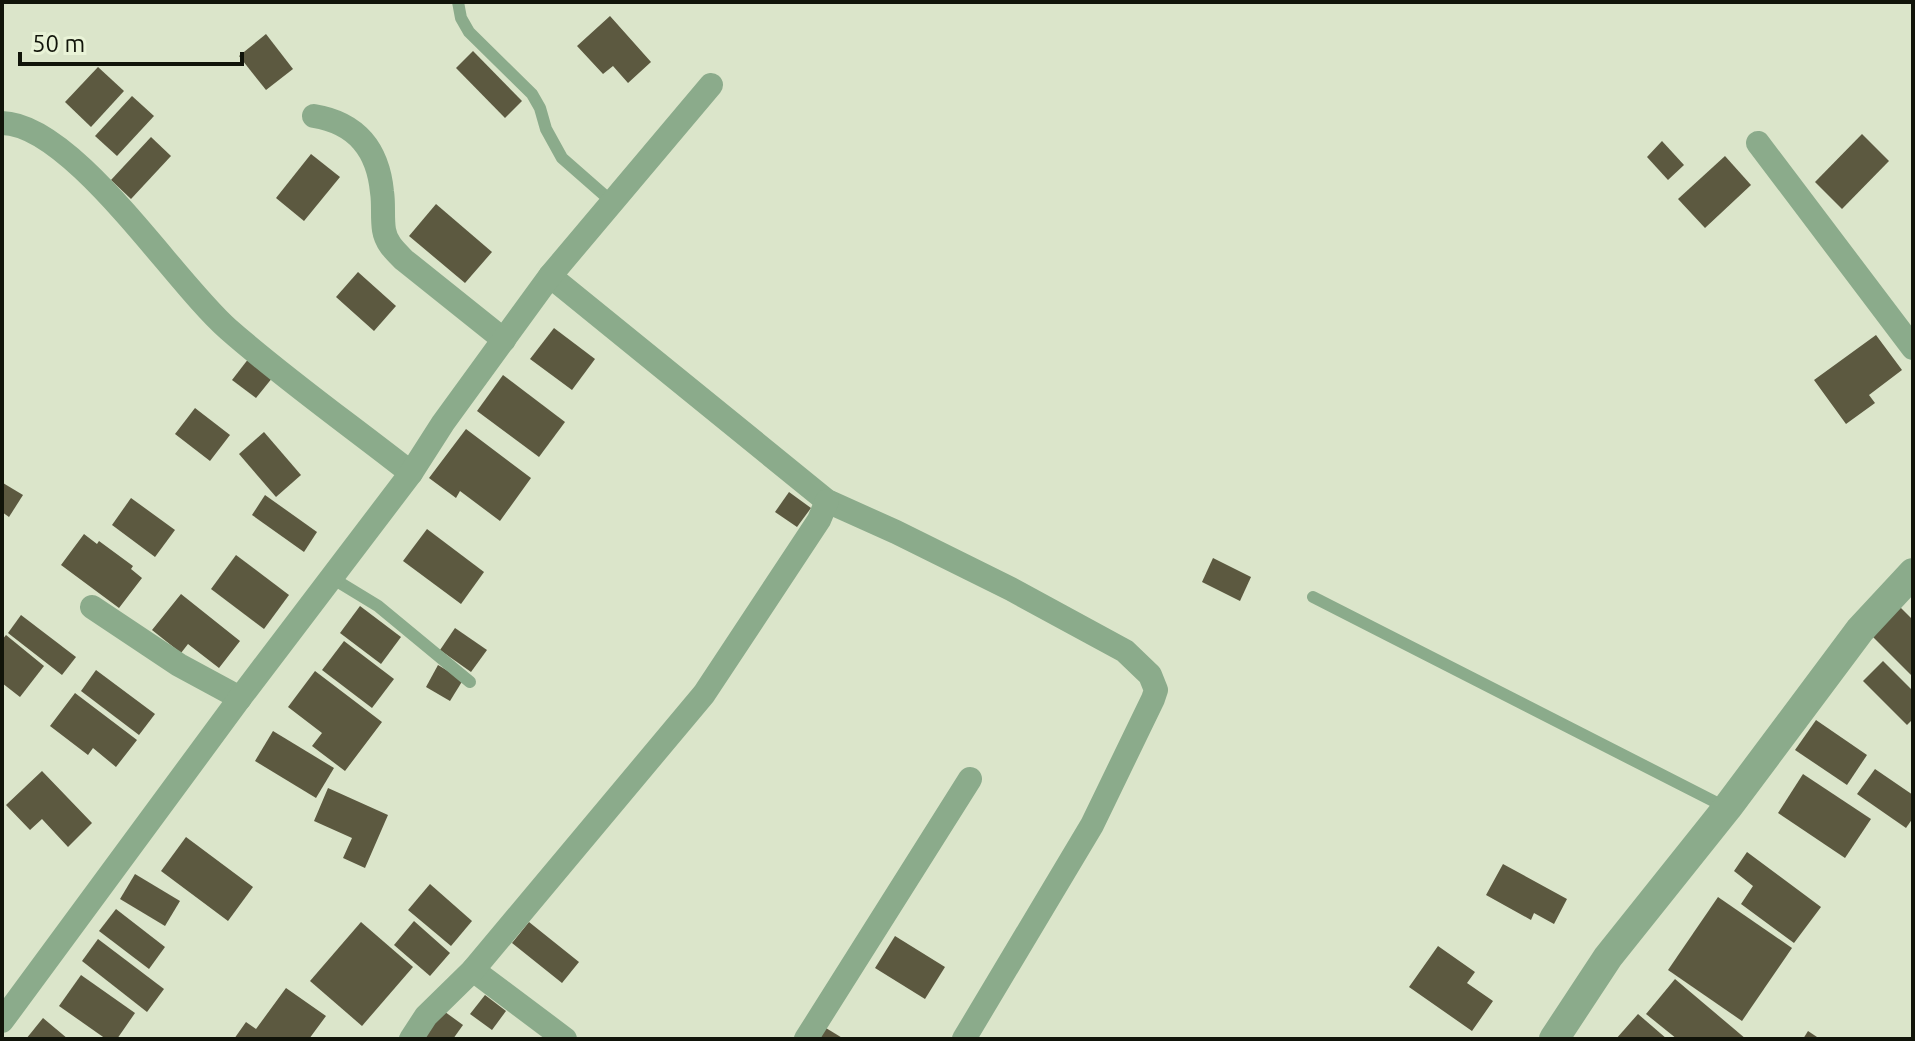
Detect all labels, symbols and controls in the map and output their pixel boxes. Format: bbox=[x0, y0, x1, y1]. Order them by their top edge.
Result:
scale bar bbox=[20, 16, 242, 66]
text: 50 m bbox=[32, 30, 85, 57]

